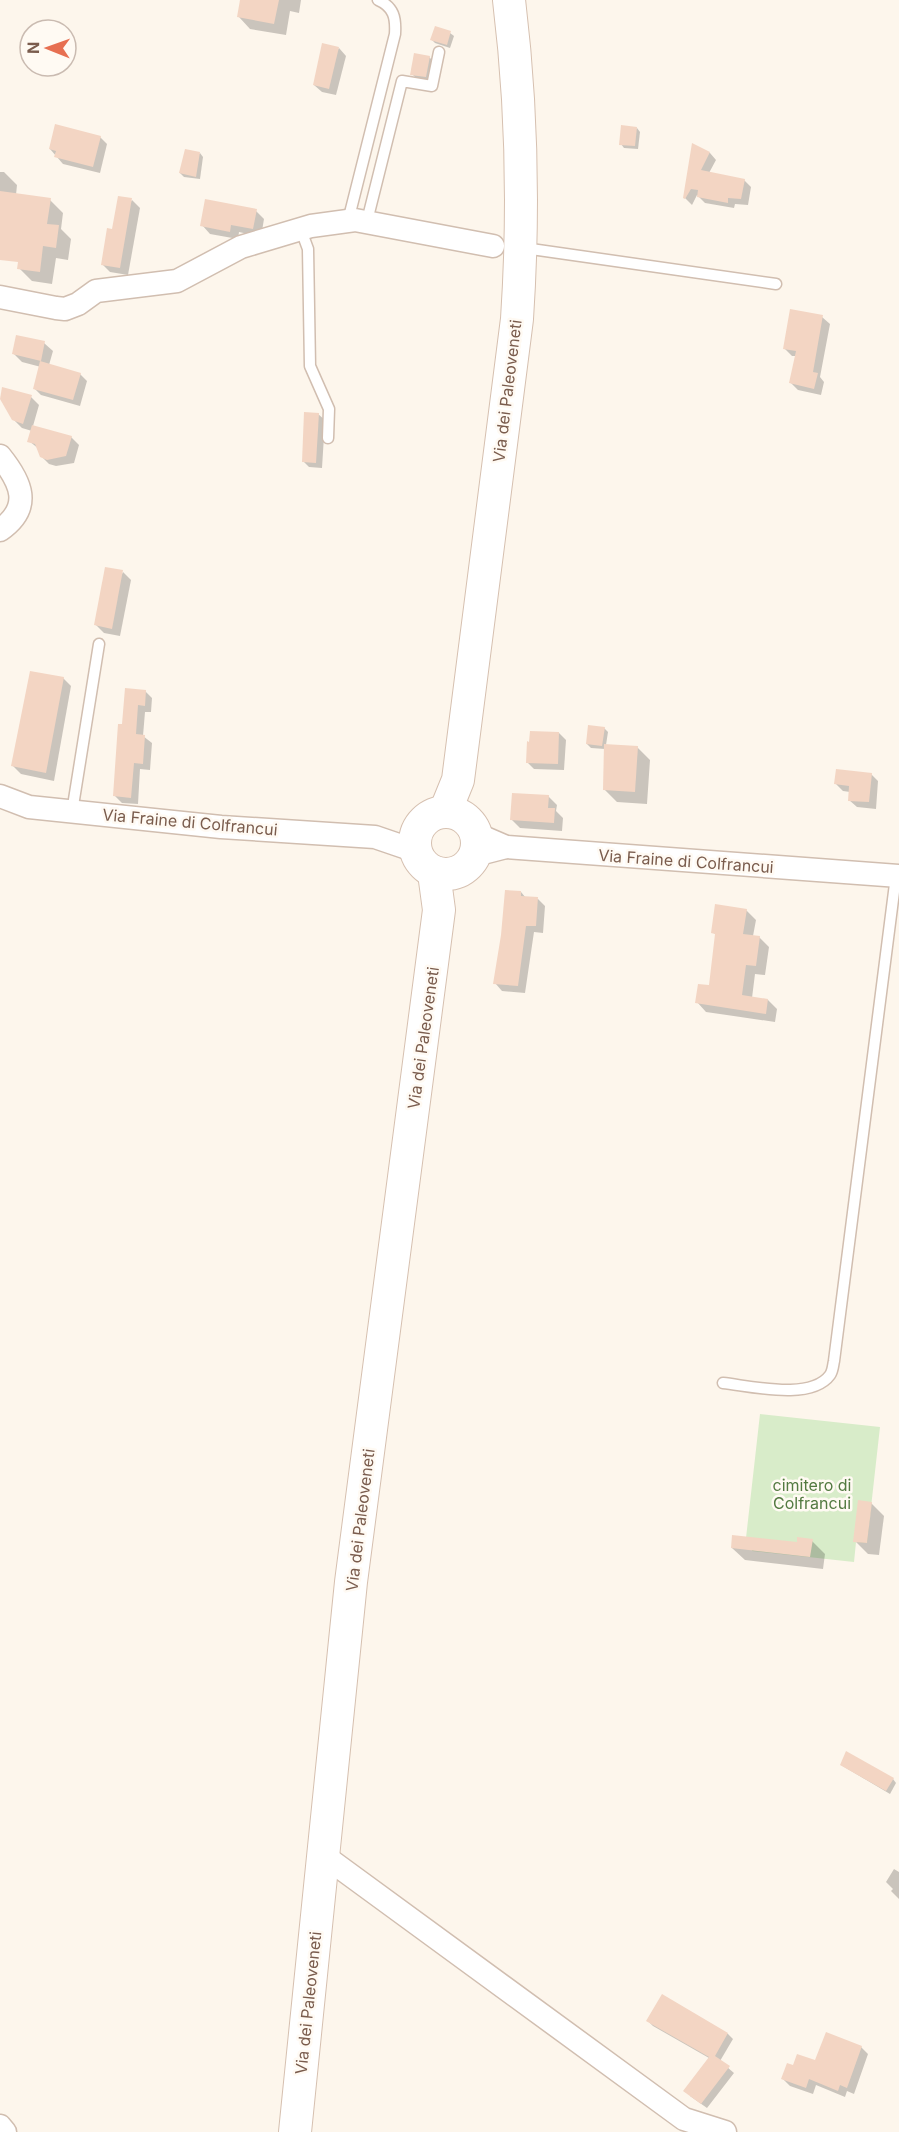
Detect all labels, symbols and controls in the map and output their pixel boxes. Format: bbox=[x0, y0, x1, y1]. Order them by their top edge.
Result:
north arrow bbox=[18, 18, 78, 78]
text: N bbox=[23, 41, 43, 54]
street label: Via dei Paleoveneti bbox=[488, 319, 526, 463]
street label: Via Fraine di Colfrancui bbox=[102, 804, 278, 840]
street label: Via Fraine di Colfrancui bbox=[598, 845, 774, 877]
street label: Via dei Paleoveneti bbox=[403, 966, 443, 1110]
street label: Via dei Paleoveneti bbox=[341, 1448, 379, 1592]
park label: cimitero di Colfrancui bbox=[773, 1475, 851, 1513]
street label: Via dei Paleoveneti bbox=[291, 1931, 325, 2075]

